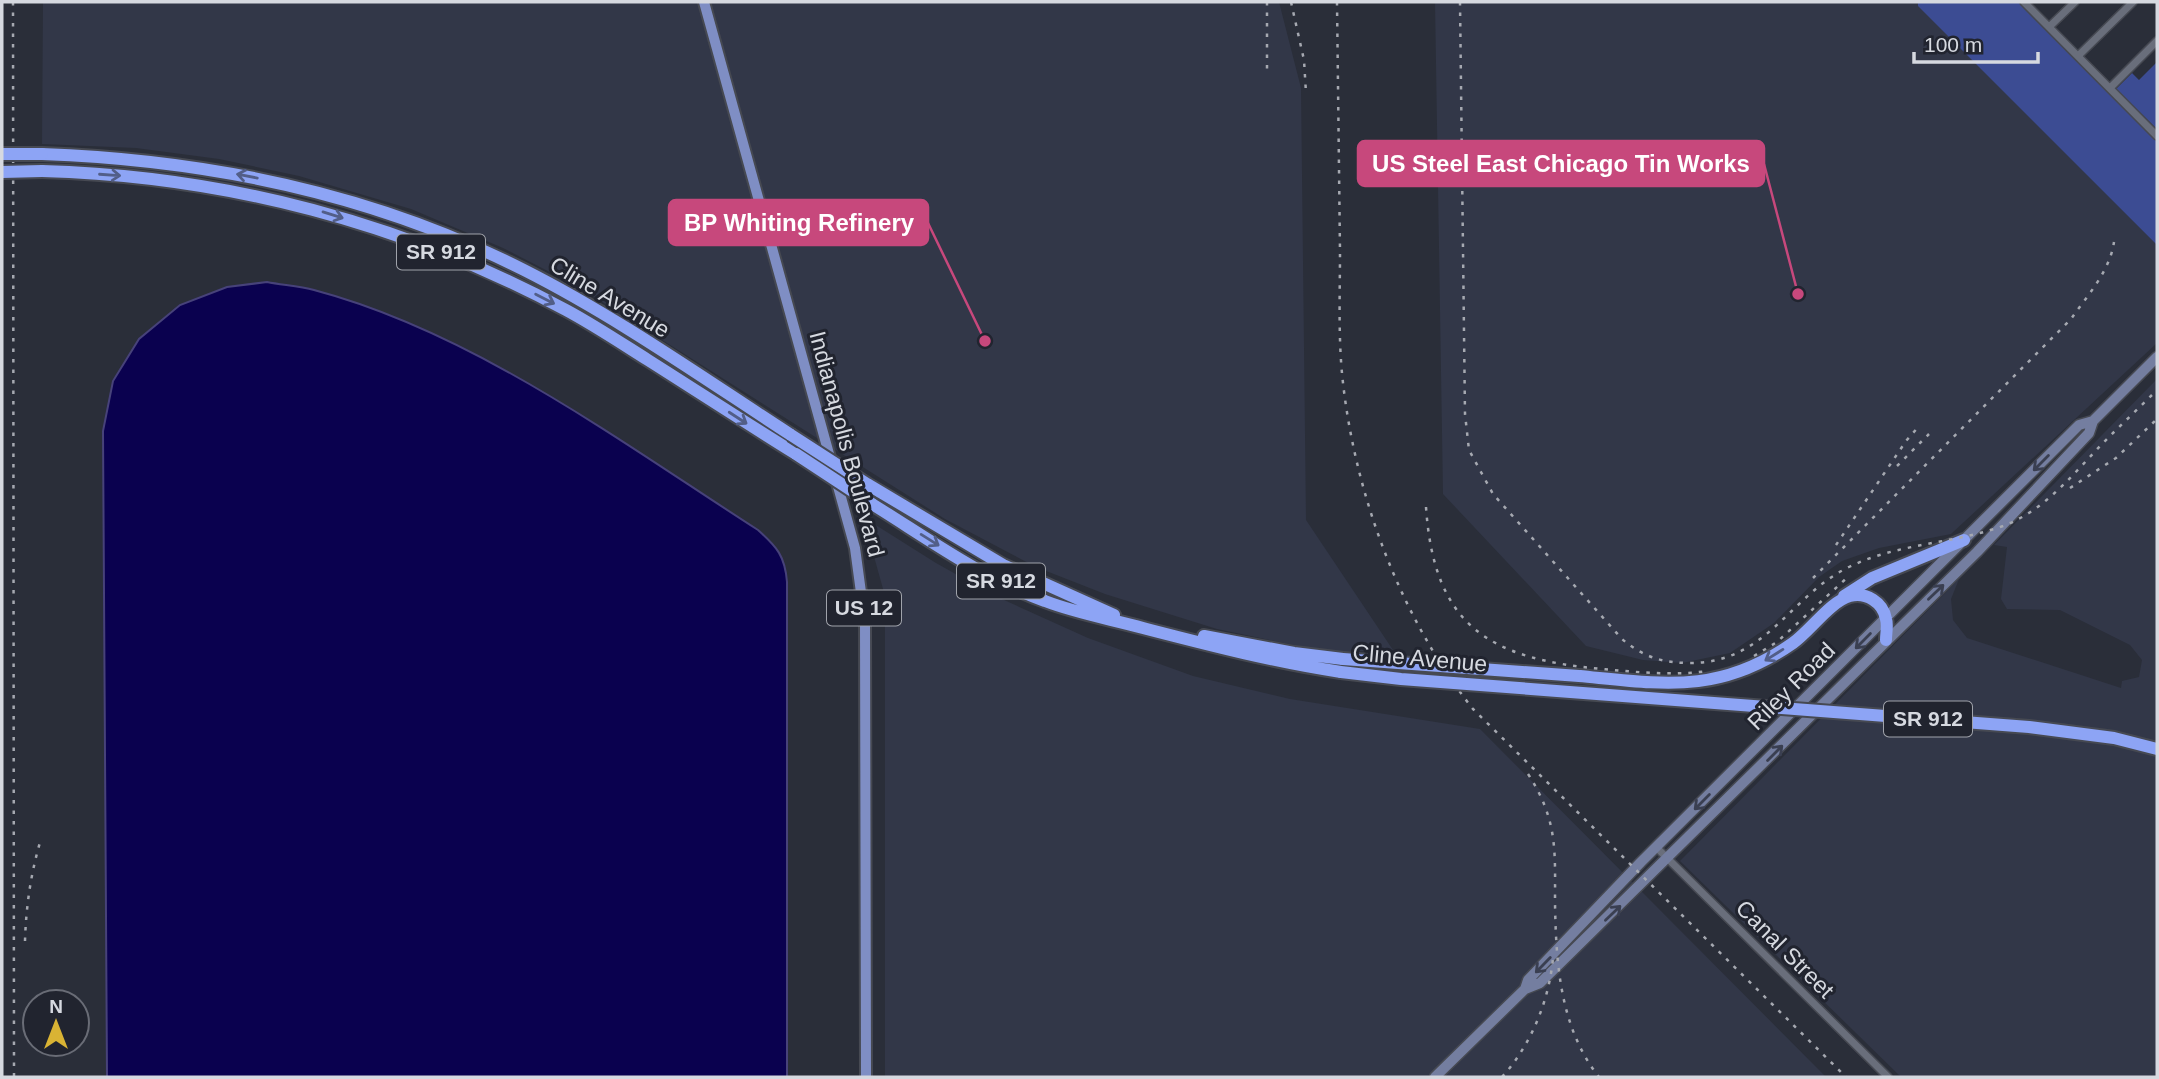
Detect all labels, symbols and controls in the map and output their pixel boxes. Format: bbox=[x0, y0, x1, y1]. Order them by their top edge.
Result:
scale bar bbox=[1914, 21, 2038, 65]
text: 100 m bbox=[1924, 33, 1982, 56]
callout: US Steel East Chicago Tin Works bbox=[1358, 141, 1764, 186]
text: US Steel East Chicago Tin Works bbox=[1372, 150, 1750, 177]
one-way arrow bbox=[236, 168, 259, 182]
one-way arrow bbox=[98, 169, 121, 182]
callout: BP Whiting Refinery bbox=[669, 200, 928, 245]
one-way arrow bbox=[322, 209, 344, 222]
text: BP Whiting Refinery bbox=[684, 209, 915, 236]
road number: SR 912 bbox=[397, 234, 485, 270]
street label: Cline Avenue bbox=[545, 251, 675, 343]
one-way arrow bbox=[534, 292, 555, 306]
street label: Indianapolis Boulevard bbox=[804, 328, 890, 560]
one-way arrow bbox=[728, 411, 748, 425]
one-way arrow bbox=[2033, 455, 2050, 472]
one-way arrow bbox=[920, 533, 940, 547]
road number: SR 912 bbox=[957, 564, 1045, 598]
one-way arrow bbox=[1927, 584, 1944, 601]
road number: US 12 bbox=[827, 590, 901, 626]
one-way arrow bbox=[1854, 633, 1871, 650]
street label: Riley Road bbox=[1742, 637, 1840, 735]
street label: Cline Avenue bbox=[1352, 639, 1488, 677]
one-way arrow bbox=[1765, 648, 1784, 663]
road number: SR 912 bbox=[1884, 702, 1972, 736]
one-way arrow bbox=[1766, 744, 1783, 761]
one-way arrow bbox=[1693, 794, 1710, 811]
street label: Canal Street bbox=[1731, 895, 1840, 1004]
one-way arrow bbox=[1604, 904, 1621, 921]
one-way arrow bbox=[1534, 956, 1551, 973]
north arrow bbox=[21, 988, 91, 1058]
text: N bbox=[49, 996, 63, 1017]

